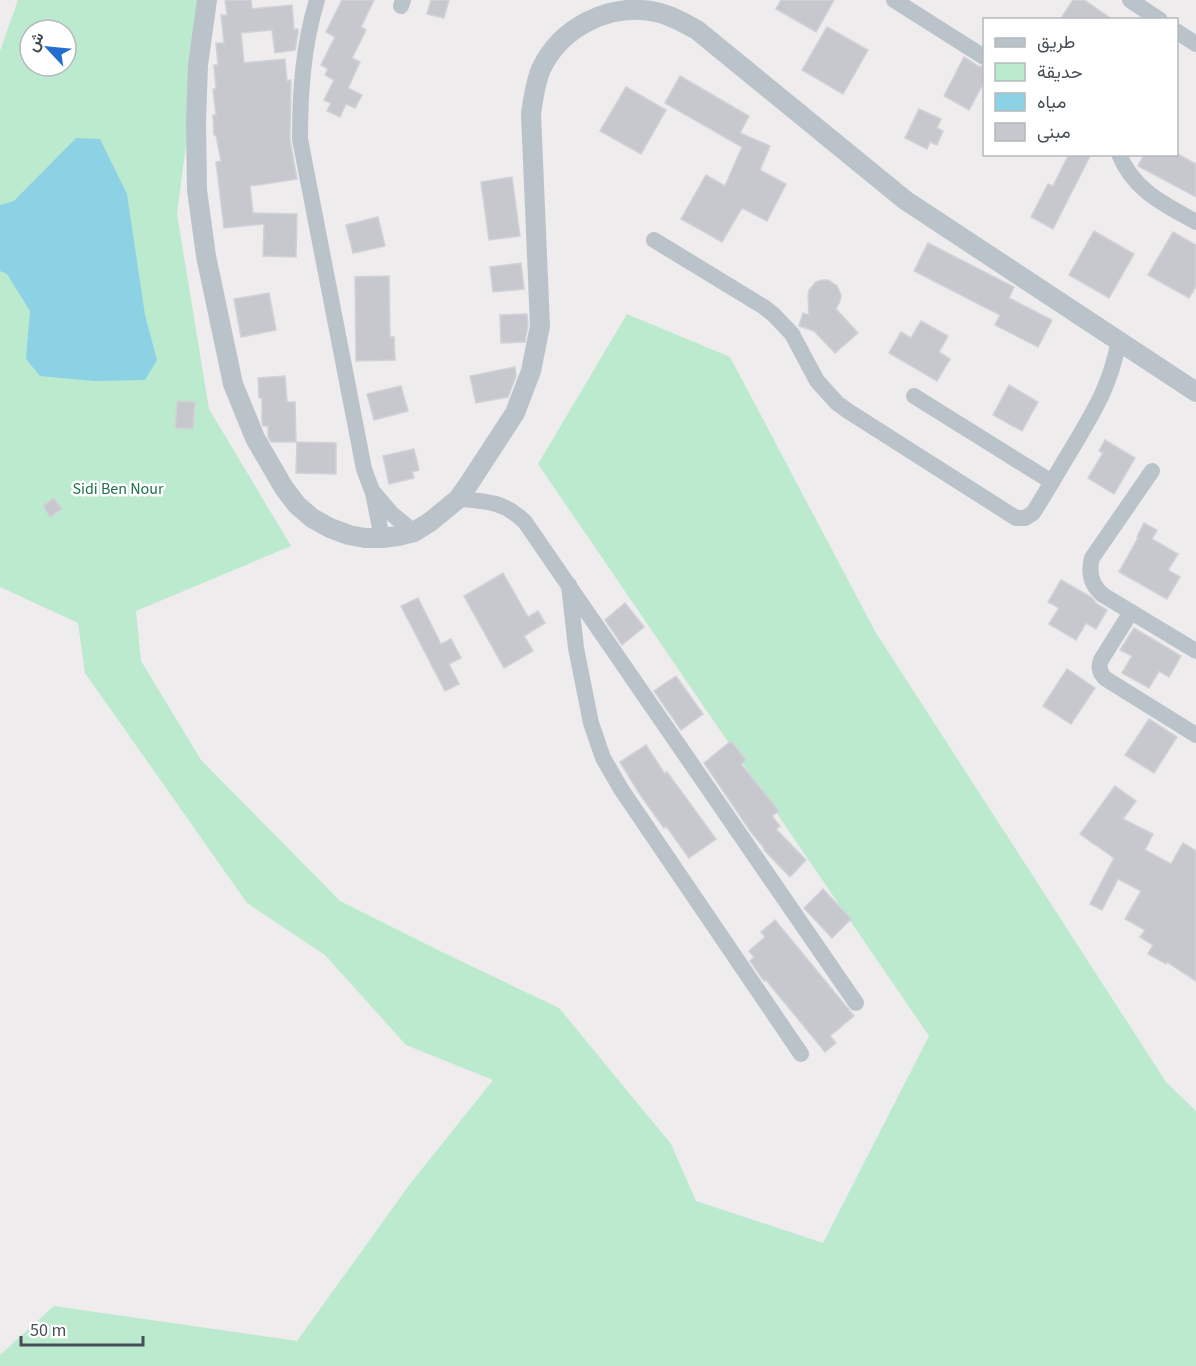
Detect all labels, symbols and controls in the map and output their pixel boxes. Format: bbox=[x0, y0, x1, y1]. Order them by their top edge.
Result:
north arrow bbox=[18, 18, 78, 78]
legend bbox=[983, 18, 1178, 156]
text: ش bbox=[21, 28, 50, 55]
text: طريق bbox=[1037, 30, 1075, 55]
text: حديقة bbox=[1037, 60, 1083, 85]
text: مياه bbox=[1037, 90, 1066, 115]
text: مبنى bbox=[1037, 120, 1071, 145]
park label: Sidi Ben Nour bbox=[72, 478, 164, 500]
scale bar bbox=[21, 1309, 142, 1347]
text: 50 m bbox=[30, 1318, 66, 1343]

